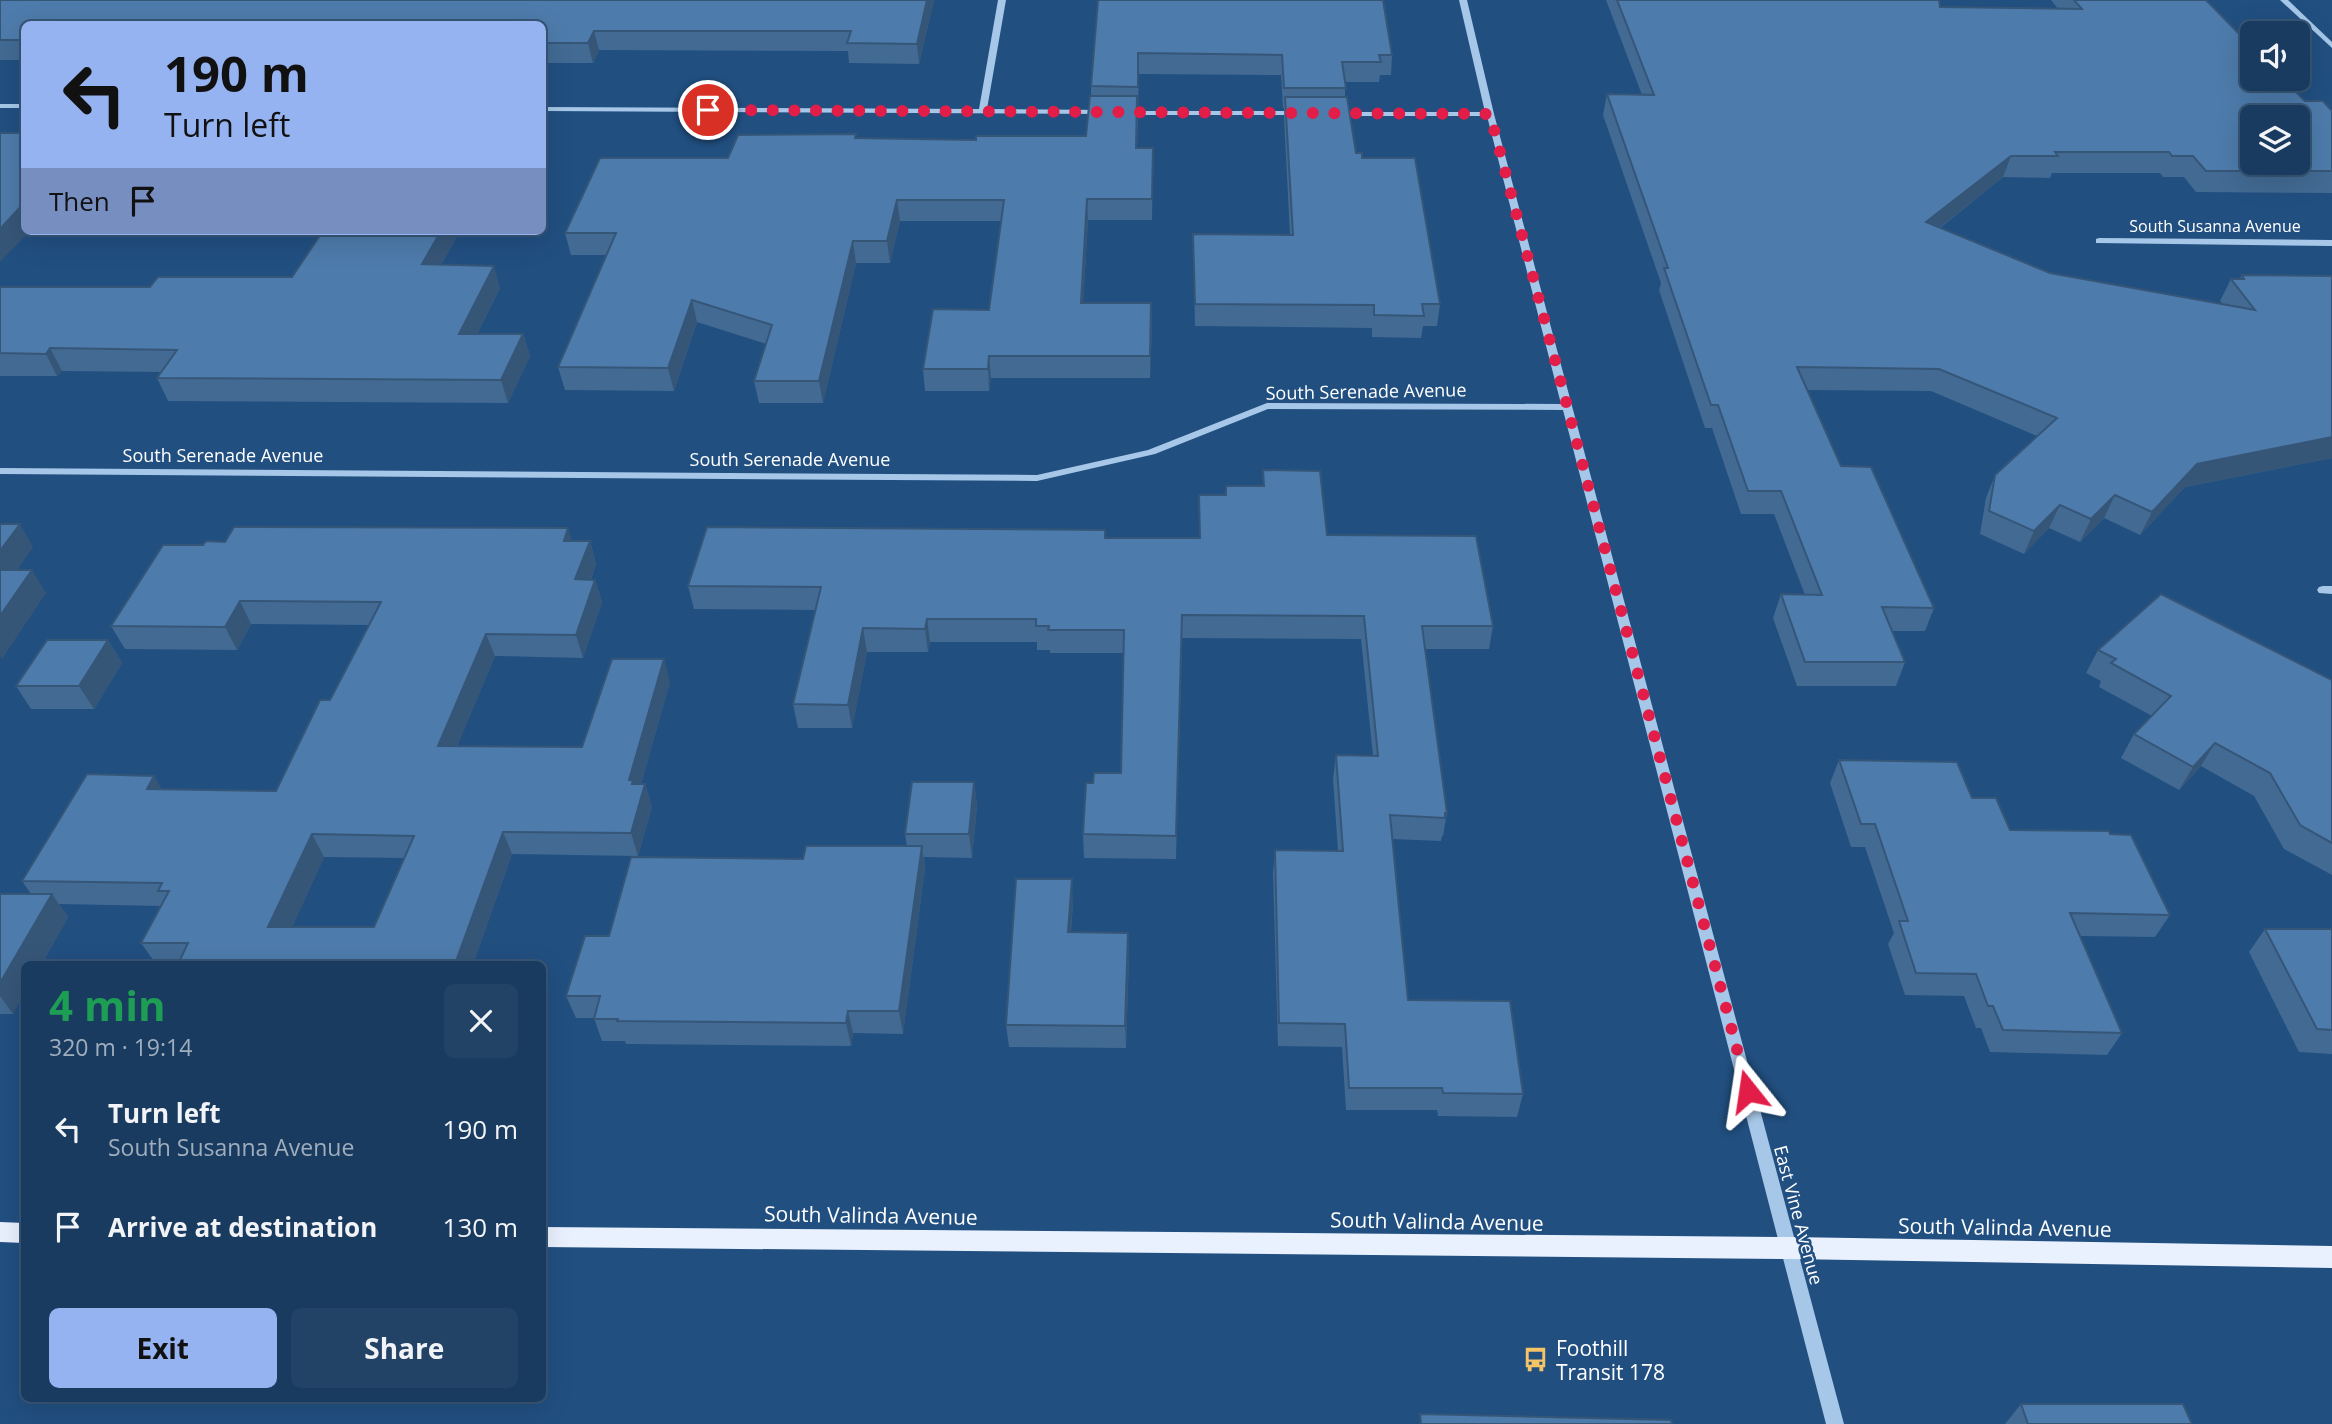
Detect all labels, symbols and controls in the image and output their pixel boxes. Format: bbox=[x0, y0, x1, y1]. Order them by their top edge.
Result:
map controls bbox=[2240, 21, 2310, 175]
button: sound bbox=[2240, 21, 2310, 91]
text: 190 m bbox=[164, 40, 309, 106]
icon: left bbox=[49, 49, 140, 140]
pin bbox=[678, 80, 738, 140]
icon: arrive bbox=[689, 91, 727, 129]
text: Turn left bbox=[164, 103, 290, 146]
button: layers bbox=[2240, 105, 2310, 175]
icon: arrive bbox=[124, 182, 162, 220]
text: Then bbox=[49, 183, 110, 219]
street label: South Susanna Avenue bbox=[2129, 215, 2301, 237]
street label: South Serenade Avenue bbox=[1265, 377, 1467, 405]
street label: South Serenade Avenue bbox=[123, 443, 323, 467]
street label: South Serenade Avenue bbox=[690, 447, 890, 471]
text: 4 min bbox=[49, 976, 166, 1033]
button: close bbox=[444, 984, 518, 1058]
text: 320 m · 19:14 bbox=[49, 1031, 192, 1063]
position arrow bbox=[1711, 1054, 1785, 1128]
text: Turn left bbox=[108, 1095, 220, 1131]
icon: left bbox=[49, 1110, 87, 1148]
text: 190 m bbox=[443, 1111, 518, 1147]
text: South Susanna Avenue bbox=[108, 1131, 354, 1163]
street label: East Vine Avenue bbox=[1769, 1143, 1829, 1287]
street label: South Valinda Avenue bbox=[764, 1199, 978, 1231]
street label: South Valinda Avenue bbox=[1330, 1205, 1544, 1237]
icon: arrive bbox=[49, 1208, 87, 1246]
text: Arrive at destination bbox=[108, 1209, 377, 1245]
text: 130 m bbox=[443, 1209, 518, 1245]
street label: South Valinda Avenue bbox=[1898, 1211, 2112, 1243]
button: Exit bbox=[49, 1308, 277, 1388]
button: Share bbox=[291, 1308, 518, 1388]
place label: Foothill Transit 178 bbox=[1556, 1334, 1665, 1386]
bus stop icon: Foothill Transit 178 bbox=[1522, 1346, 1550, 1374]

